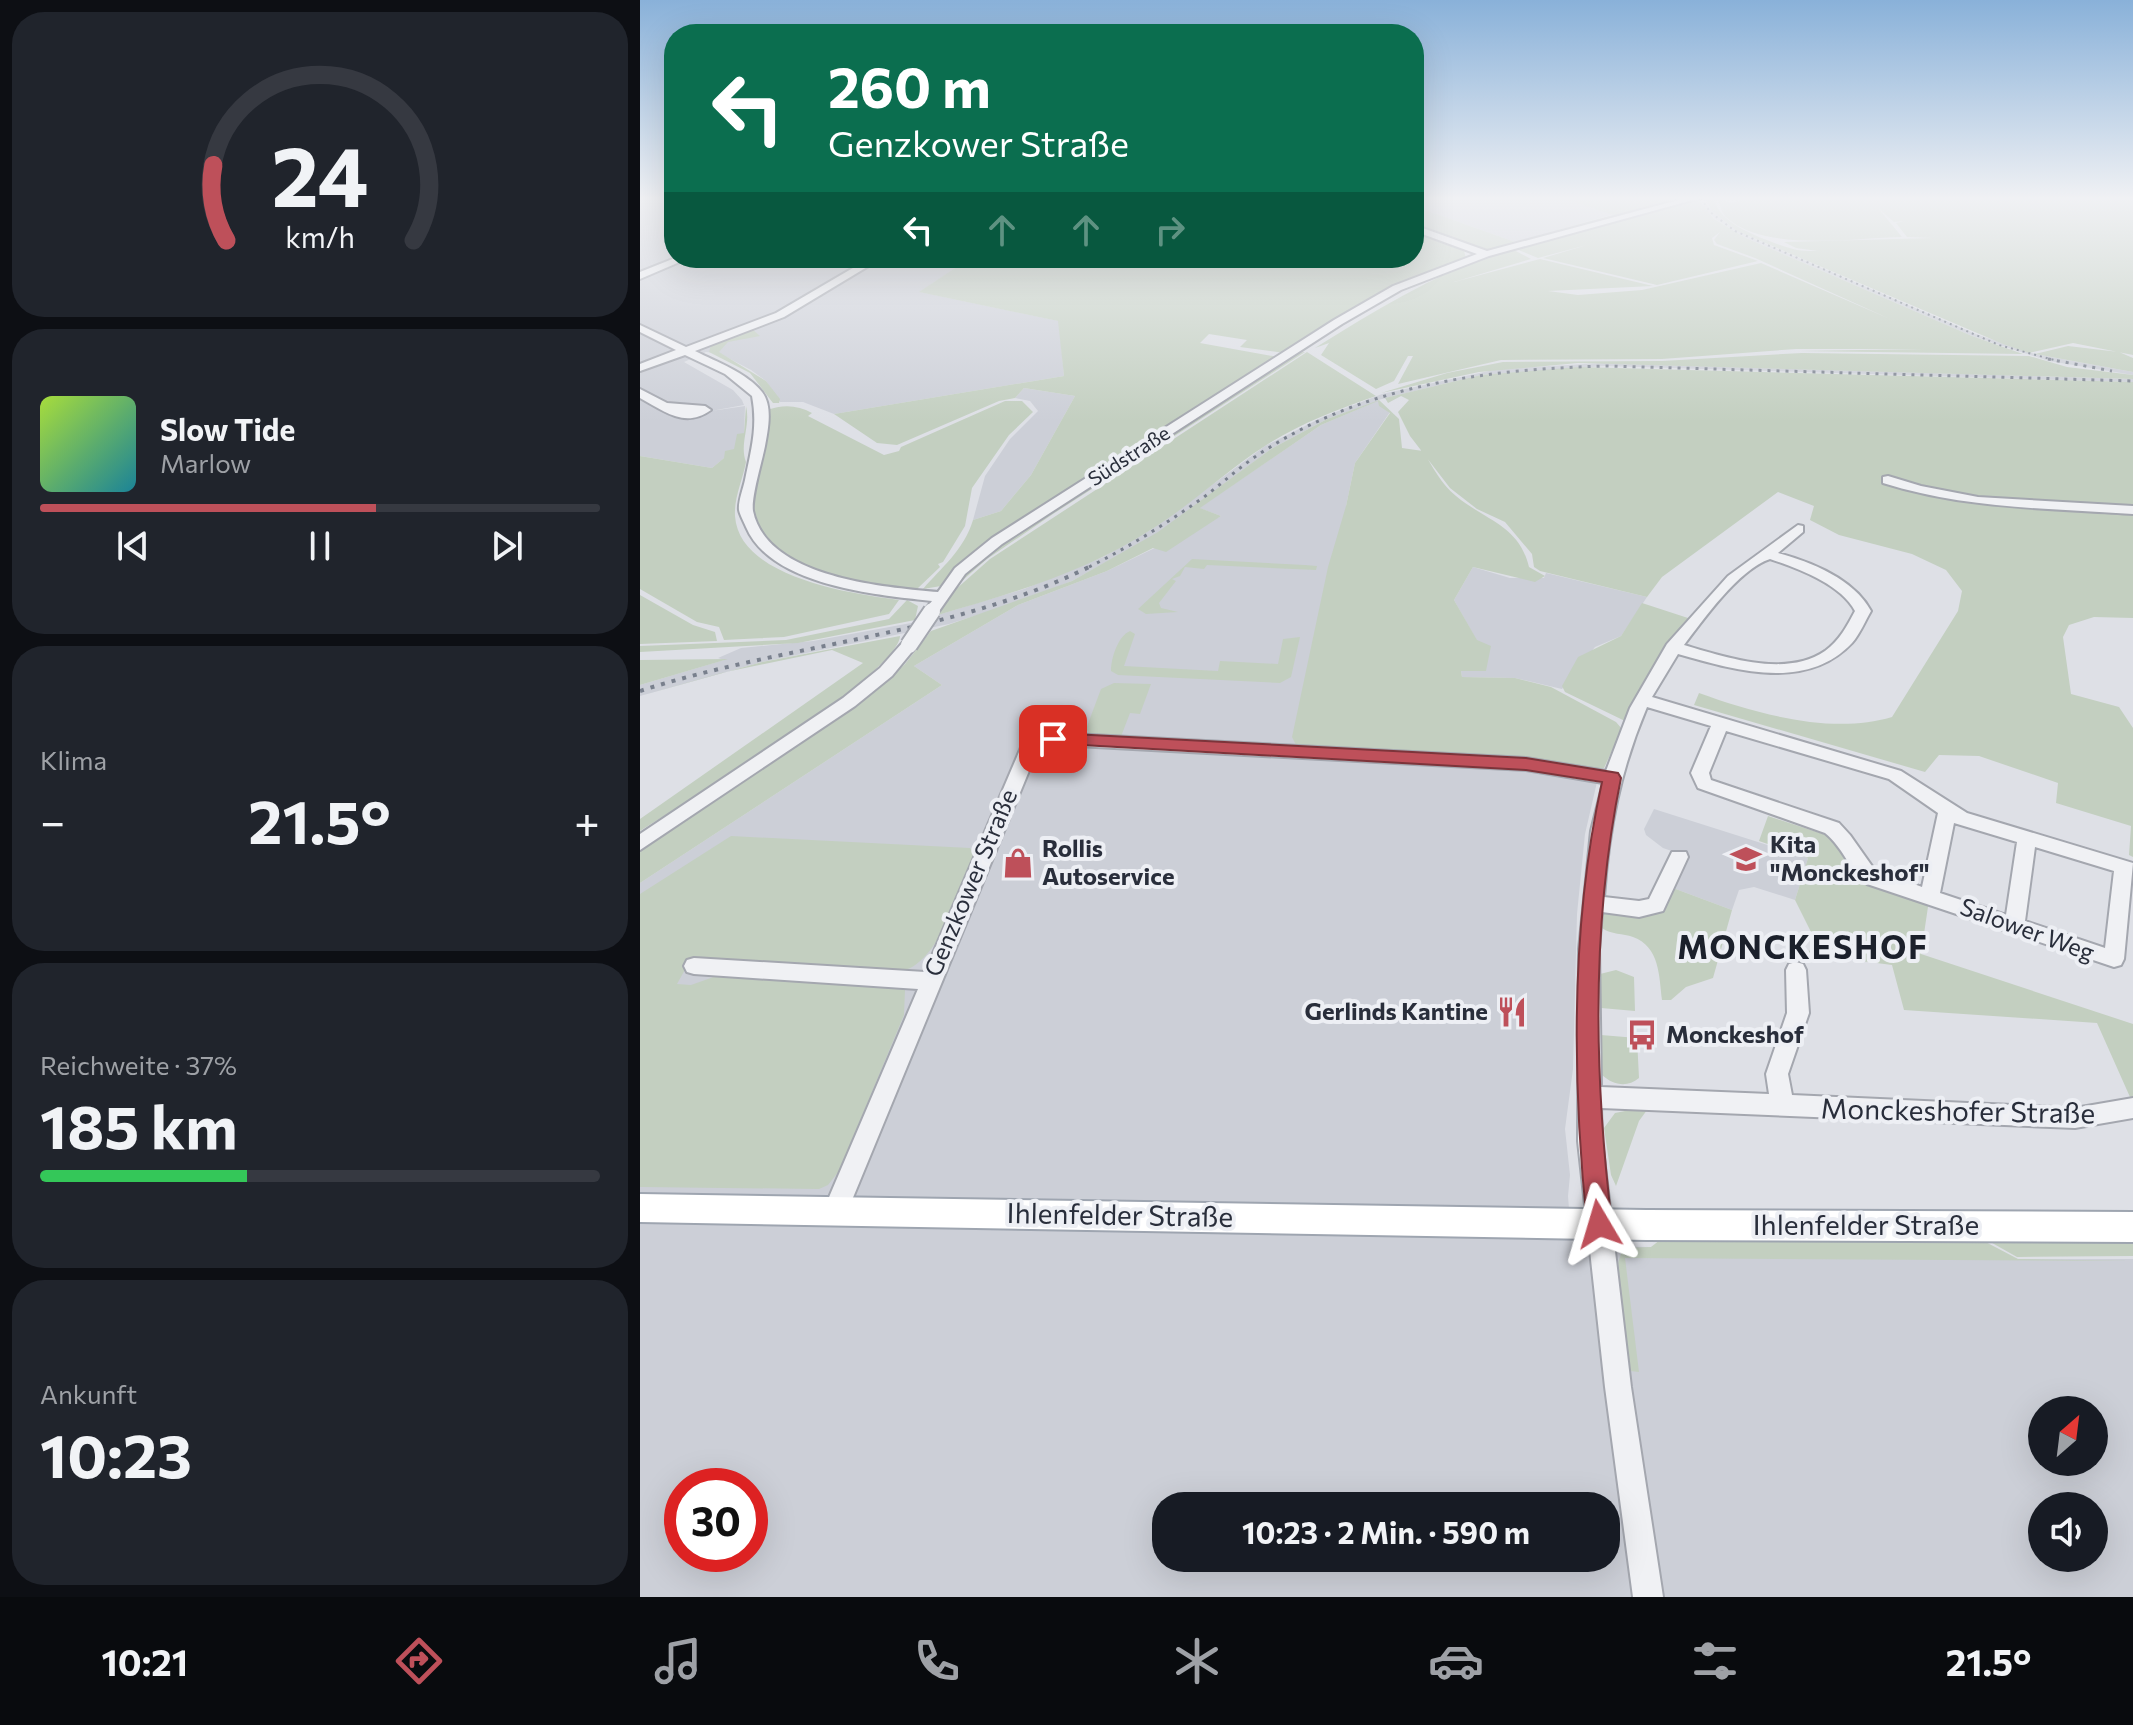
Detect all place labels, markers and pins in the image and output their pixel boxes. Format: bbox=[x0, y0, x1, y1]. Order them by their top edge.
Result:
pin bbox=[1019, 705, 1087, 773]
place label: Kita "Monckeshof" bbox=[1770, 829, 1930, 886]
place label: Rollis Autoservice bbox=[1042, 833, 1175, 890]
school or university icon: Kita "Monckeshof" bbox=[1729, 842, 1763, 876]
shop icon: Rollis Autoservice bbox=[1001, 846, 1035, 880]
restaurant icon: Gerlinds Kantine bbox=[1495, 995, 1529, 1029]
place label: Gerlinds Kantine bbox=[1304, 996, 1488, 1025]
bus stop icon: Monckeshof bbox=[1625, 1018, 1659, 1052]
place label: Monckeshof bbox=[1666, 1019, 1804, 1048]

